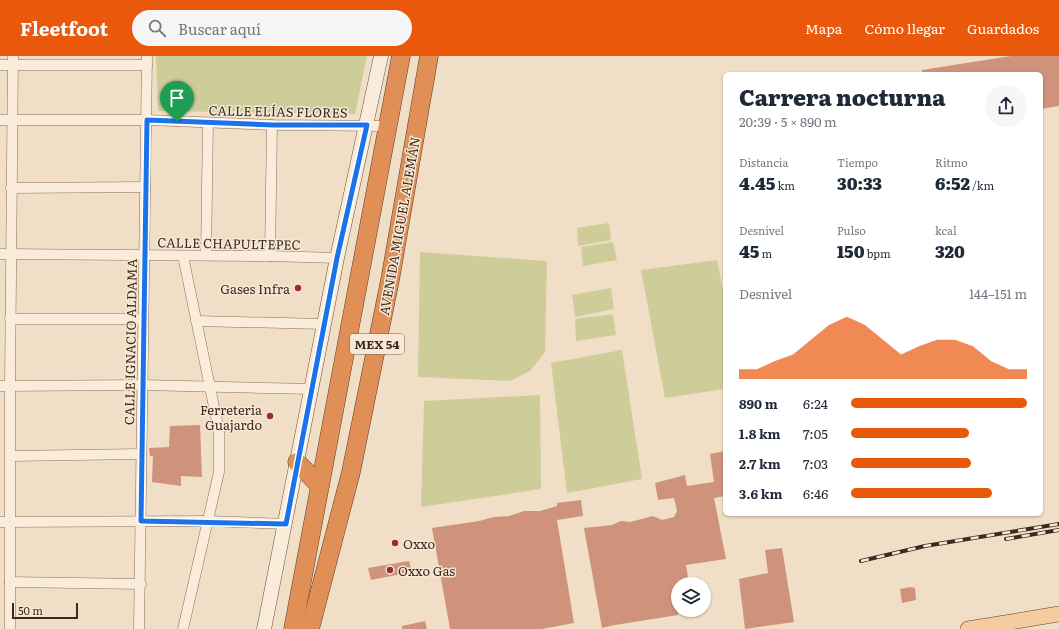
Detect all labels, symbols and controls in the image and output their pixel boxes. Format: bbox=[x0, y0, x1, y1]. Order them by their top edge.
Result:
search box bbox=[132, 10, 412, 46]
text: Fleetfoot bbox=[20, 14, 108, 42]
icon: search bbox=[146, 17, 168, 39]
text: Buscar aquí bbox=[178, 17, 261, 40]
text: Mapa bbox=[805, 18, 842, 38]
text: Cómo llegar bbox=[864, 18, 945, 38]
text: Guardados bbox=[967, 18, 1039, 38]
text: Carrera nocturna bbox=[739, 80, 945, 113]
pin bbox=[160, 81, 194, 122]
button: share bbox=[985, 85, 1027, 127]
icon: arrive bbox=[166, 87, 188, 109]
street label: CALLE ELÍAS FLORES bbox=[208, 100, 348, 122]
text: 20:39 · 5 × 890 m bbox=[739, 112, 837, 131]
street label: AVENIDA MIGUEL ALEMÁN bbox=[374, 135, 424, 317]
text: Distancia bbox=[739, 154, 788, 170]
text: Tiempo bbox=[837, 154, 878, 170]
text: Ritmo bbox=[935, 154, 968, 170]
text: 4.45 bbox=[739, 170, 775, 195]
text: 30:33 bbox=[837, 170, 882, 195]
text: 6:52 bbox=[935, 170, 970, 195]
text: km bbox=[775, 177, 795, 193]
text: /km bbox=[970, 177, 994, 193]
text: Desnivel bbox=[739, 222, 784, 238]
text: Pulso bbox=[837, 222, 866, 238]
text: kcal bbox=[935, 222, 957, 238]
street label: CALLE CHAPULTEPEC bbox=[157, 232, 301, 254]
text: 45 bbox=[739, 238, 759, 263]
text: 150 bbox=[837, 238, 865, 263]
text: 320 bbox=[935, 238, 965, 263]
text: m bbox=[759, 245, 772, 261]
text: bpm bbox=[865, 245, 891, 261]
street label: CALLE IGNACIO ALDAMA bbox=[119, 258, 141, 425]
place label: Gases Infra bbox=[220, 279, 290, 298]
marker: Gases Infra bbox=[293, 283, 303, 293]
text: Desnivel bbox=[739, 284, 792, 303]
text: 144–151 m bbox=[969, 284, 1027, 303]
road number: MEX 54 bbox=[350, 334, 404, 354]
text: 890 m bbox=[739, 394, 778, 413]
text: 6:24 bbox=[803, 394, 828, 413]
place label: Ferreteria Guajardo bbox=[200, 400, 262, 434]
marker: Ferreteria Guajardo bbox=[265, 411, 275, 421]
text: 1.8 km bbox=[739, 424, 781, 443]
text: 7:05 bbox=[803, 424, 828, 443]
text: 2.7 km bbox=[739, 454, 781, 473]
text: 7:03 bbox=[803, 454, 828, 473]
text: 3.6 km bbox=[739, 484, 782, 503]
text: 6:46 bbox=[803, 484, 828, 503]
place label: Oxxo bbox=[403, 534, 435, 553]
marker: Oxxo bbox=[390, 538, 400, 548]
place label: Oxxo Gas bbox=[398, 561, 455, 580]
marker: Oxxo Gas bbox=[385, 565, 395, 575]
map controls bbox=[671, 577, 711, 617]
button: layers bbox=[671, 577, 711, 617]
scale bar bbox=[12, 601, 78, 620]
text: 50 m bbox=[18, 602, 43, 618]

